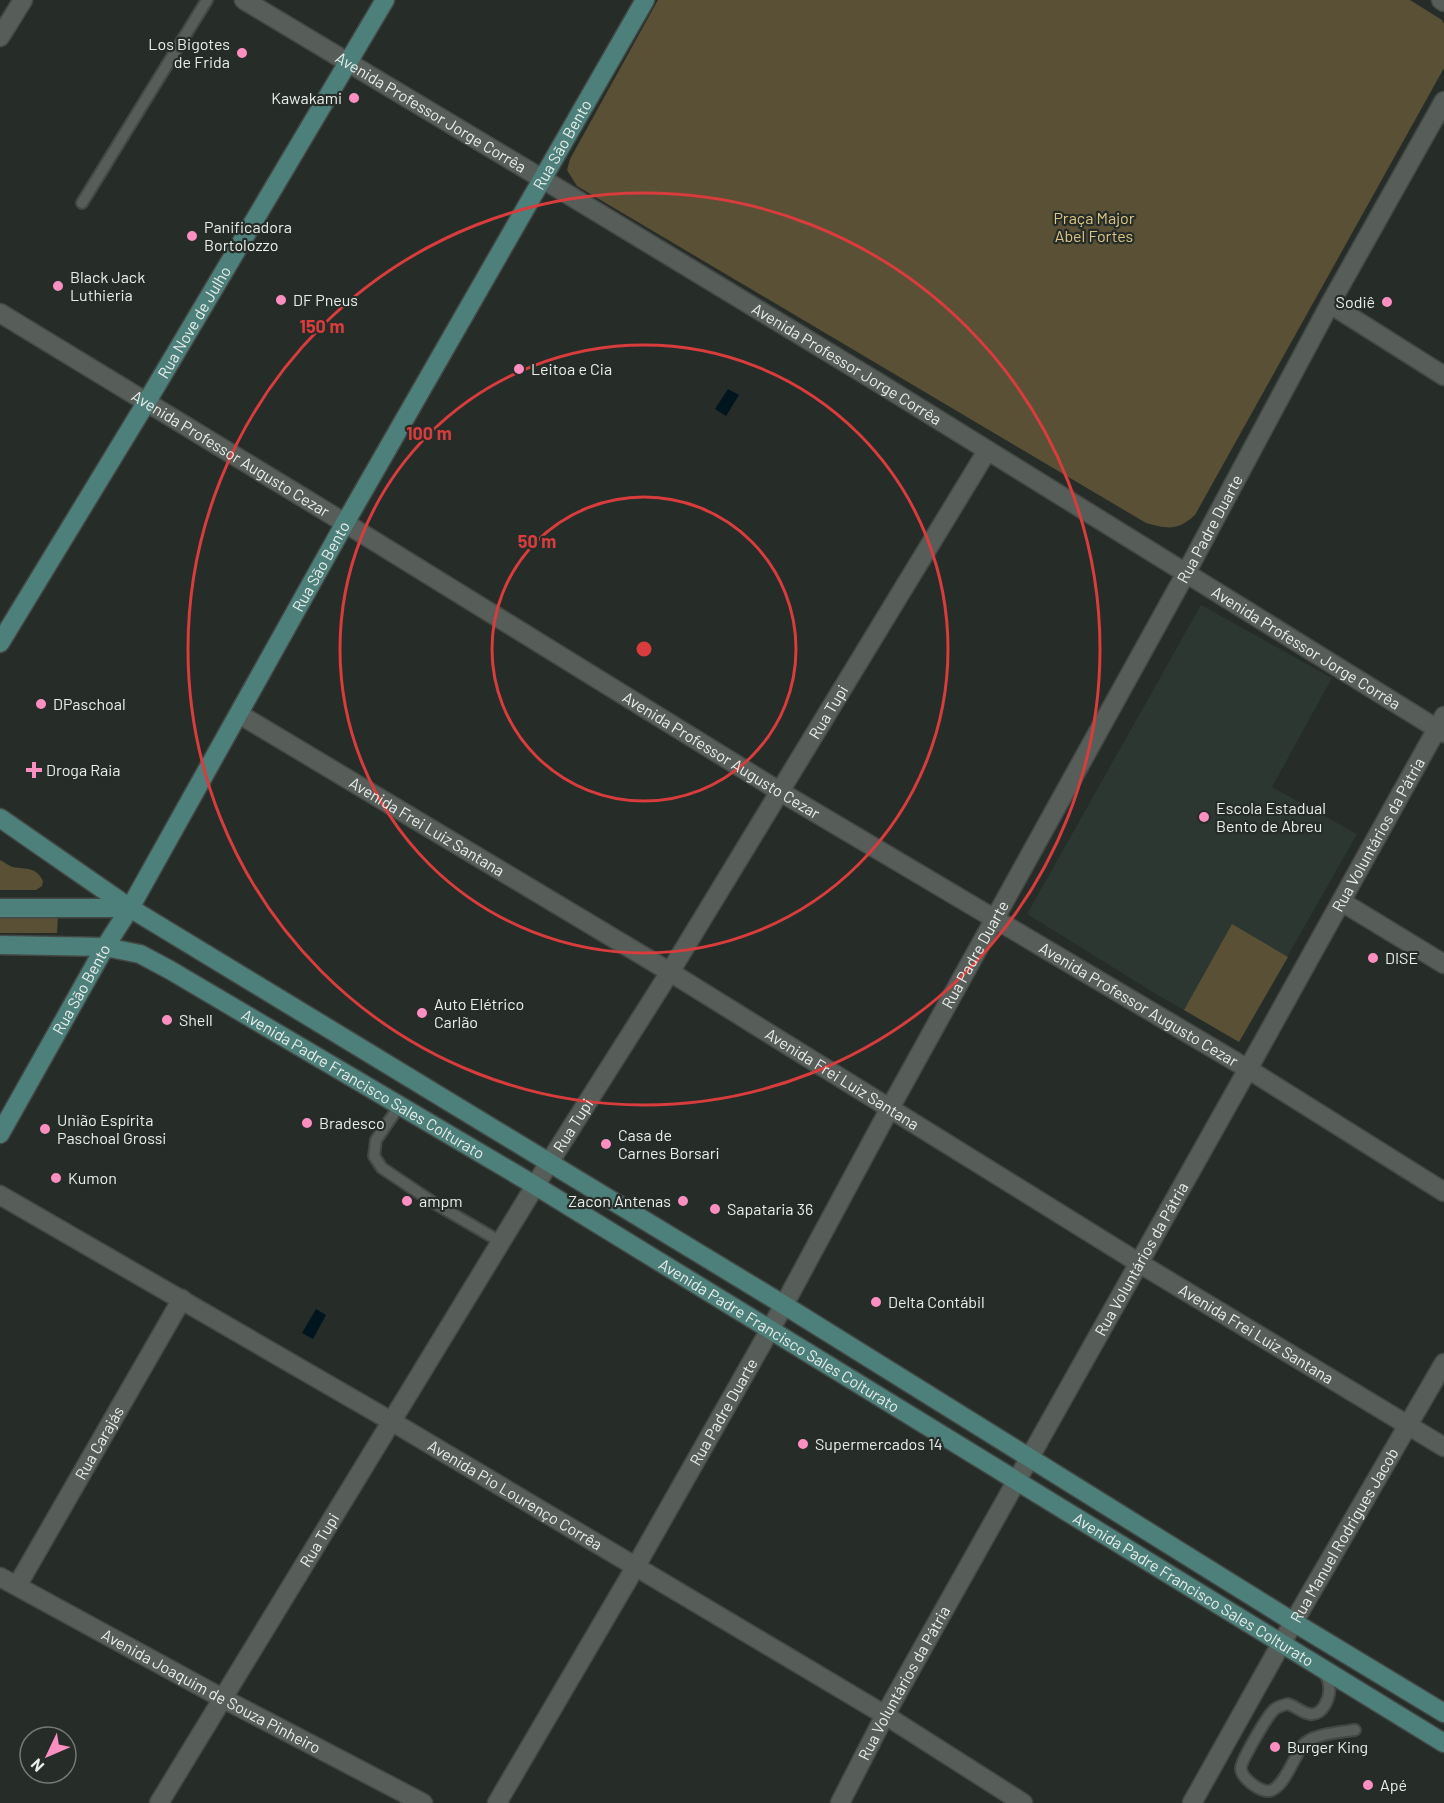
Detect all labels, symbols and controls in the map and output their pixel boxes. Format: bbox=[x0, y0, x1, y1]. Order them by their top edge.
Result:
place label: Los Bigotes de Frida bbox=[148, 34, 230, 71]
marker: Los Bigotes de Frida bbox=[235, 46, 249, 60]
street label: Avenida Professor Jorge Corrêa bbox=[333, 47, 530, 176]
place label: Kawakami bbox=[271, 88, 342, 107]
marker: Kawakami bbox=[347, 91, 361, 105]
street label: Rua São Bento bbox=[528, 96, 595, 193]
park label: Praça Major Abel Fortes bbox=[1053, 208, 1135, 245]
place label: Panificadora Bortolozzo bbox=[204, 217, 292, 254]
marker: Panificadora Bortolozzo bbox=[185, 229, 199, 243]
street label: Rua Nove de Julho bbox=[153, 262, 234, 381]
place label: Black Jack Luthieria bbox=[70, 267, 145, 304]
marker: Black Jack Luthieria bbox=[51, 279, 65, 293]
place label: DF Pneus bbox=[293, 290, 358, 309]
place label: Sodiê bbox=[1336, 292, 1375, 311]
marker: DF Pneus bbox=[274, 293, 288, 307]
marker: Sodiê bbox=[1380, 295, 1394, 309]
street label: Avenida Professor Jorge Corrêa bbox=[749, 298, 945, 428]
text: 150 m bbox=[300, 315, 344, 337]
place label: Leitoa e Cia bbox=[531, 359, 612, 378]
marker: Leitoa e Cia bbox=[512, 362, 526, 376]
street label: Avenida Professor Augusto Cezar bbox=[129, 386, 333, 520]
text: 100 m bbox=[406, 422, 452, 444]
street label: Rua Padre Duarte bbox=[1172, 471, 1246, 586]
street label: Rua São Bento bbox=[287, 518, 353, 615]
text: 50 m bbox=[518, 530, 556, 552]
street label: Avenida Professor Jorge Corrêa bbox=[1208, 582, 1404, 713]
centre of rings bbox=[634, 639, 654, 659]
street label: Rua Tupi bbox=[804, 681, 851, 742]
street label: Avenida Professor Augusto Cezar bbox=[619, 687, 824, 822]
place label: DPaschoal bbox=[53, 694, 126, 713]
marker: DPaschoal bbox=[34, 697, 48, 711]
street label: Rua Voluntários da Pátria bbox=[1327, 754, 1428, 915]
place label: Droga Raia bbox=[46, 760, 121, 779]
marker: Droga Raia bbox=[27, 763, 41, 777]
street label: Avenida Frei Luiz Santana bbox=[346, 772, 508, 880]
place label: Escola Estadual Bento de Abreu bbox=[1216, 798, 1326, 835]
marker: Escola Estadual Bento de Abreu bbox=[1197, 810, 1211, 824]
street label: Rua Padre Duarte bbox=[937, 897, 1012, 1011]
street label: Avenida Professor Augusto Cezar bbox=[1036, 937, 1242, 1070]
street label: Rua São Bento bbox=[48, 940, 114, 1038]
place label: DISE bbox=[1385, 948, 1418, 967]
marker: DISE bbox=[1366, 951, 1380, 965]
place label: Auto Elétrico Carlão bbox=[434, 994, 524, 1031]
street label: Avenida Padre Francisco Sales Colturato bbox=[239, 1005, 488, 1163]
marker: Auto Elétrico Carlão bbox=[415, 1006, 429, 1020]
place label: Shell bbox=[179, 1010, 213, 1029]
marker: Shell bbox=[160, 1013, 174, 1027]
street label: Avenida Frei Luiz Santana bbox=[762, 1024, 923, 1133]
street label: Rua Tupi bbox=[548, 1095, 596, 1155]
place label: União Espírita Paschoal Grossi bbox=[57, 1110, 166, 1147]
place label: Bradesco bbox=[319, 1113, 385, 1132]
marker: Bradesco bbox=[300, 1116, 314, 1130]
marker: União Espírita Paschoal Grossi bbox=[38, 1122, 52, 1136]
place label: Casa de Carnes Borsari bbox=[618, 1125, 720, 1162]
marker: Casa de Carnes Borsari bbox=[599, 1137, 613, 1151]
place label: Kumon bbox=[68, 1168, 117, 1187]
marker: Kumon bbox=[49, 1171, 63, 1185]
street label: Rua Voluntários da Pátria bbox=[1090, 1178, 1192, 1339]
place label: ampm bbox=[419, 1191, 462, 1210]
place label: Zacon Antenas bbox=[568, 1191, 671, 1210]
marker: ampm bbox=[400, 1194, 414, 1208]
marker: Zacon Antenas bbox=[676, 1194, 690, 1208]
place label: Sapataria 36 bbox=[727, 1199, 813, 1218]
marker: Sapataria 36 bbox=[708, 1202, 722, 1216]
street label: Avenida Padre Francisco Sales Colturato bbox=[656, 1254, 903, 1416]
street label: Avenida Frei Luiz Santana bbox=[1175, 1279, 1337, 1387]
place label: Delta Contábil bbox=[888, 1292, 985, 1311]
marker: Delta Contábil bbox=[869, 1295, 883, 1309]
street label: Rua Padre Duarte bbox=[685, 1355, 761, 1469]
street label: Rua Carajás bbox=[70, 1403, 127, 1483]
place label: Supermercados 14 bbox=[815, 1434, 943, 1453]
street label: Avenida Pio Lourenço Corrêa bbox=[425, 1435, 606, 1554]
marker: Supermercados 14 bbox=[796, 1437, 810, 1451]
street label: Rua Manuel Rodrigues Jacob bbox=[1286, 1444, 1402, 1626]
street label: Avenida Padre Francisco Sales Colturato bbox=[1070, 1508, 1318, 1670]
street label: Rua Tupi bbox=[295, 1509, 342, 1570]
street label: Rua Voluntários da Pátria bbox=[854, 1602, 953, 1763]
street label: Avenida Joaquim de Souza Pinheiro bbox=[99, 1624, 324, 1757]
north arrow bbox=[18, 1725, 78, 1785]
place label: Burger King bbox=[1287, 1737, 1368, 1756]
marker: Burger King bbox=[1268, 1740, 1282, 1754]
text: N bbox=[26, 1755, 47, 1776]
place label: Apé bbox=[1380, 1775, 1407, 1794]
marker: Apé bbox=[1361, 1778, 1375, 1792]

